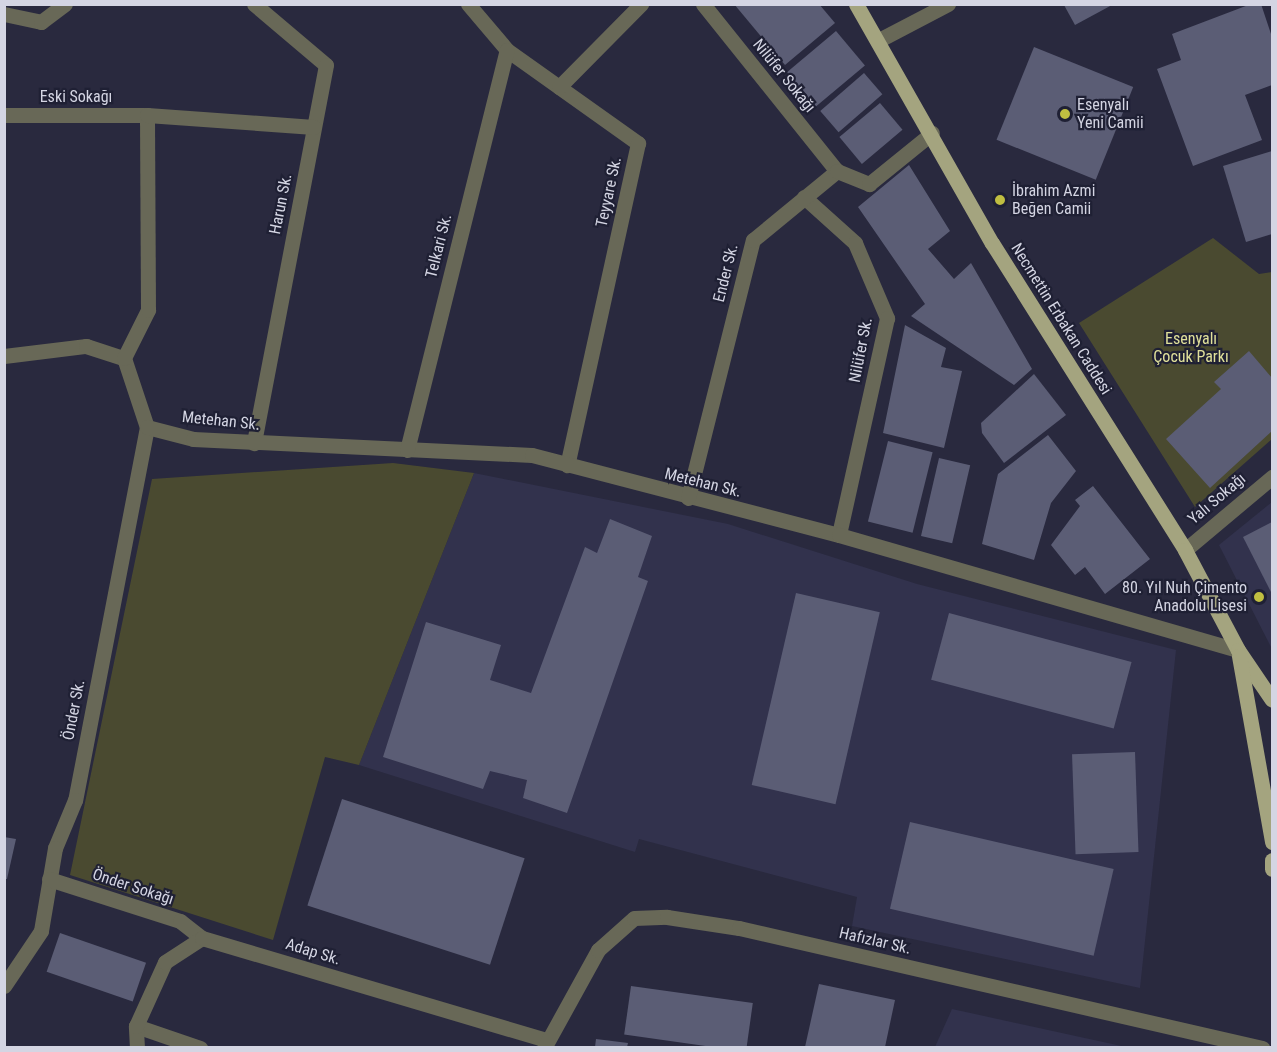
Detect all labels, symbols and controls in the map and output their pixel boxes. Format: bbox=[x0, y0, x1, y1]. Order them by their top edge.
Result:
street label: Nilüfer Sokağı bbox=[749, 35, 819, 117]
street label: Eski Sokağı bbox=[40, 87, 112, 107]
place label: Esenyalı Yeni Camii bbox=[1077, 95, 1144, 133]
marker: Esenyalı Yeni Camii bbox=[1058, 107, 1072, 121]
street label: Teyyare Sk. bbox=[592, 155, 626, 229]
street label: Harun Sk. bbox=[266, 172, 296, 236]
place label: İbrahim Azmi Beğen Camii bbox=[1012, 181, 1095, 219]
marker: İbrahim Azmi Beğen Camii bbox=[993, 193, 1007, 207]
street label: Telkari Sk. bbox=[422, 212, 456, 280]
street label: Necmettin Erbakan Caddesi bbox=[1007, 240, 1115, 398]
street label: Ender Sk. bbox=[709, 242, 743, 304]
street label: Nilüfer Sk. bbox=[845, 316, 877, 384]
park label: Esenyalı Çocuk Parkı bbox=[1153, 329, 1229, 367]
street label: Metehan Sk. bbox=[181, 407, 261, 435]
street label: Metehan Sk. bbox=[663, 464, 743, 502]
street label: Yalı Sokağı bbox=[1184, 469, 1250, 529]
place label: 80. Yıl Nuh Çimento Anadolu Lisesi bbox=[1122, 578, 1247, 616]
marker: 80. Yıl Nuh Çimento Anadolu Lisesi bbox=[1252, 590, 1266, 604]
street label: Önder Sk. bbox=[59, 678, 89, 742]
street label: Önder Sokağı bbox=[90, 865, 176, 909]
street label: Hafızlar Sk. bbox=[837, 923, 913, 959]
street label: Adap Sk. bbox=[283, 935, 343, 969]

